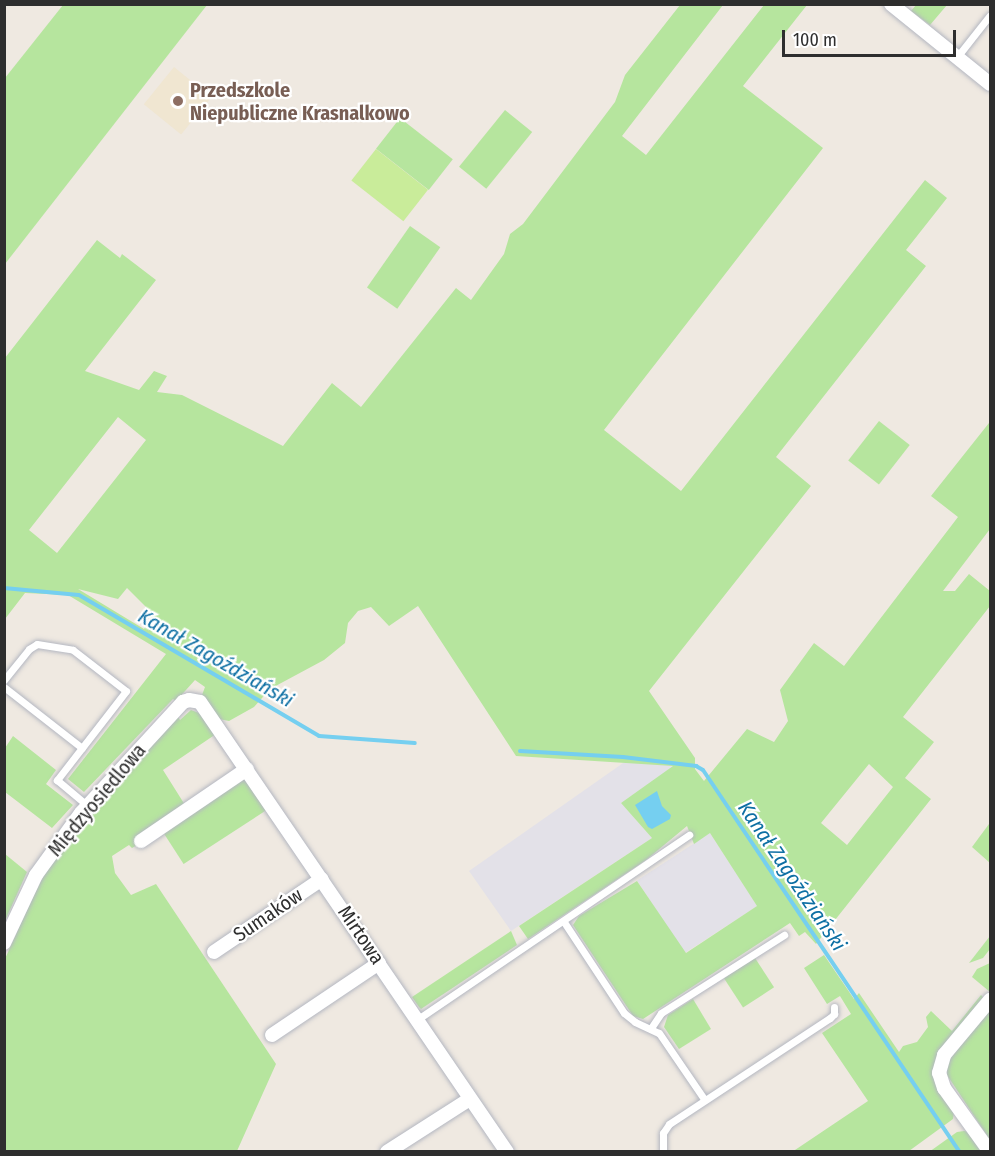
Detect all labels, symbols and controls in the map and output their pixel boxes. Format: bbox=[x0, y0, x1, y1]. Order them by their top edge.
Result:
scale bar bbox=[785, 18, 959, 56]
text: 100 m bbox=[793, 29, 837, 51]
place label: Przedszkole Niepubliczne Krasnalkowo bbox=[190, 78, 410, 125]
marker: Przedszkole Niepubliczne Krasnalkowo bbox=[171, 94, 185, 108]
water label: Kanał Zagoździański bbox=[134, 603, 298, 713]
street label: Międzyosiedlowa bbox=[43, 739, 151, 861]
water label: Kanał Zagoździański bbox=[733, 796, 851, 956]
street label: Sumaków bbox=[229, 883, 307, 947]
street label: Mirtowa bbox=[333, 901, 389, 969]

